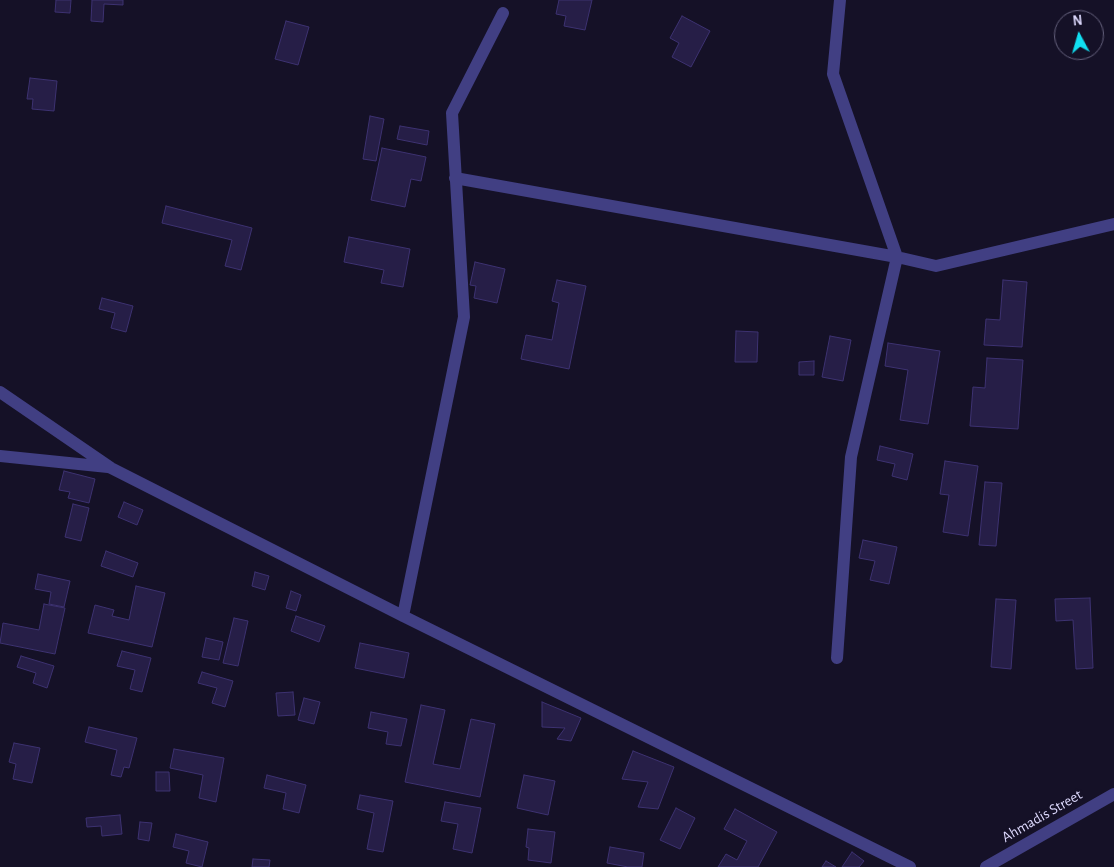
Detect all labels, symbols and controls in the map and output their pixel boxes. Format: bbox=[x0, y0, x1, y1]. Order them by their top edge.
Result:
north arrow bbox=[1054, 10, 1104, 60]
text: N bbox=[1072, 14, 1083, 29]
street label: Ahmadis Street bbox=[999, 786, 1085, 846]

